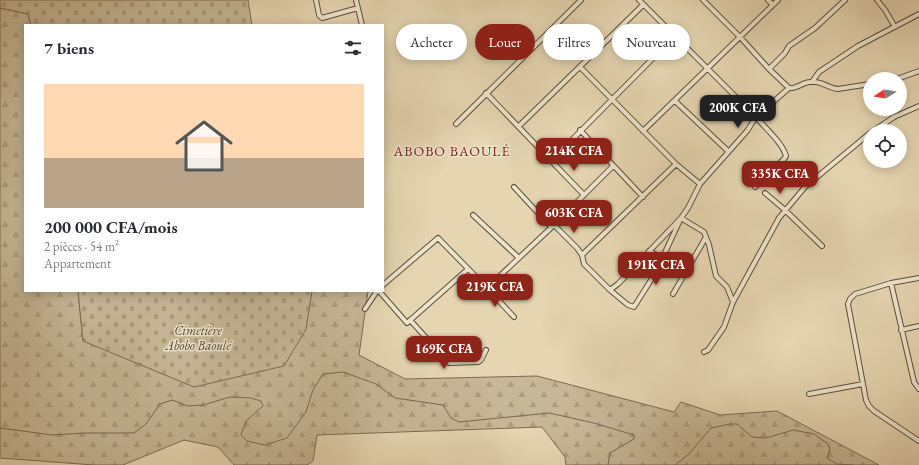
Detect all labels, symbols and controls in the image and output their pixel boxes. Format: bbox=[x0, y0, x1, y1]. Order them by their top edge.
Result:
chip: Acheter bbox=[396, 24, 467, 60]
chip: Louer bbox=[475, 24, 535, 60]
chip: Filtres bbox=[543, 24, 604, 60]
chip: Nouveau bbox=[612, 24, 690, 60]
text: 7 biens bbox=[44, 37, 94, 59]
icon: filters bbox=[342, 37, 364, 59]
north arrow bbox=[863, 72, 907, 116]
map controls bbox=[863, 72, 907, 168]
pin: 200K CFA bbox=[697, 95, 779, 129]
text: 200K CFA bbox=[709, 99, 767, 116]
icon: home bbox=[168, 110, 240, 182]
button: locate bbox=[863, 124, 907, 168]
pin: 214K CFA bbox=[533, 138, 615, 172]
district label: ABOBO BAOULÉ bbox=[393, 142, 510, 160]
text: 214K CFA bbox=[545, 142, 603, 159]
pin: 335K CFA bbox=[739, 161, 821, 195]
text: 335K CFA bbox=[751, 165, 809, 182]
pin: 603K CFA bbox=[533, 200, 615, 234]
text: 603K CFA bbox=[545, 204, 603, 221]
text: 200 000 CFA/mois bbox=[44, 216, 178, 238]
text: 2 pièces · 54 m² bbox=[44, 238, 119, 255]
pin: 191K CFA bbox=[615, 252, 697, 286]
text: Appartement bbox=[44, 255, 111, 272]
text: 191K CFA bbox=[627, 256, 685, 273]
pin: 219K CFA bbox=[454, 274, 536, 308]
text: 219K CFA bbox=[466, 278, 524, 295]
park label: Cimetière Abobo Baoulé bbox=[164, 322, 232, 354]
pin: 169K CFA bbox=[403, 336, 485, 370]
text: 169K CFA bbox=[415, 340, 473, 357]

